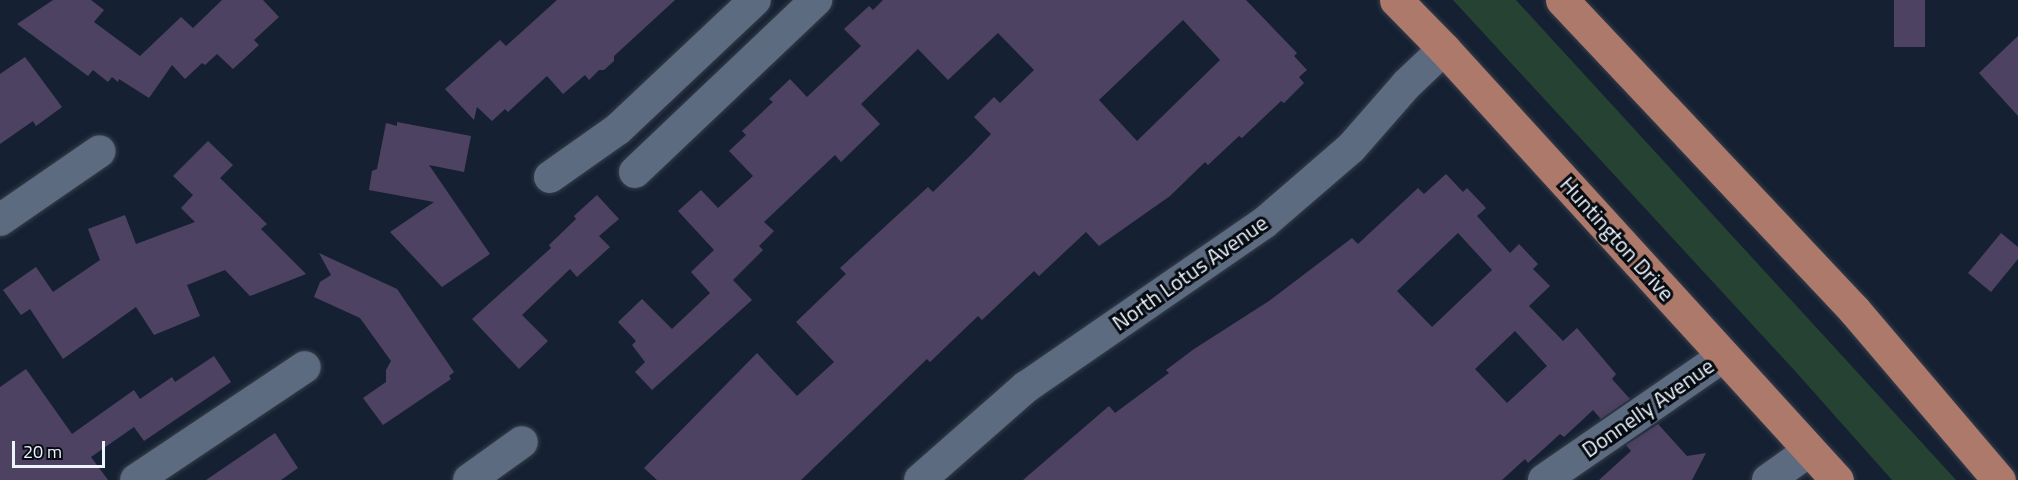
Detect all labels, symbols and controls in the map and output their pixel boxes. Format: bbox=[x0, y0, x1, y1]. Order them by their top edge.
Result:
street label: Huntington Drive bbox=[1554, 171, 1680, 307]
street label: North Lotus Avenue bbox=[1107, 210, 1273, 336]
street label: Donnelly Avenue bbox=[1577, 353, 1719, 463]
scale bar bbox=[15, 429, 108, 467]
text: 20 m bbox=[23, 438, 62, 465]

